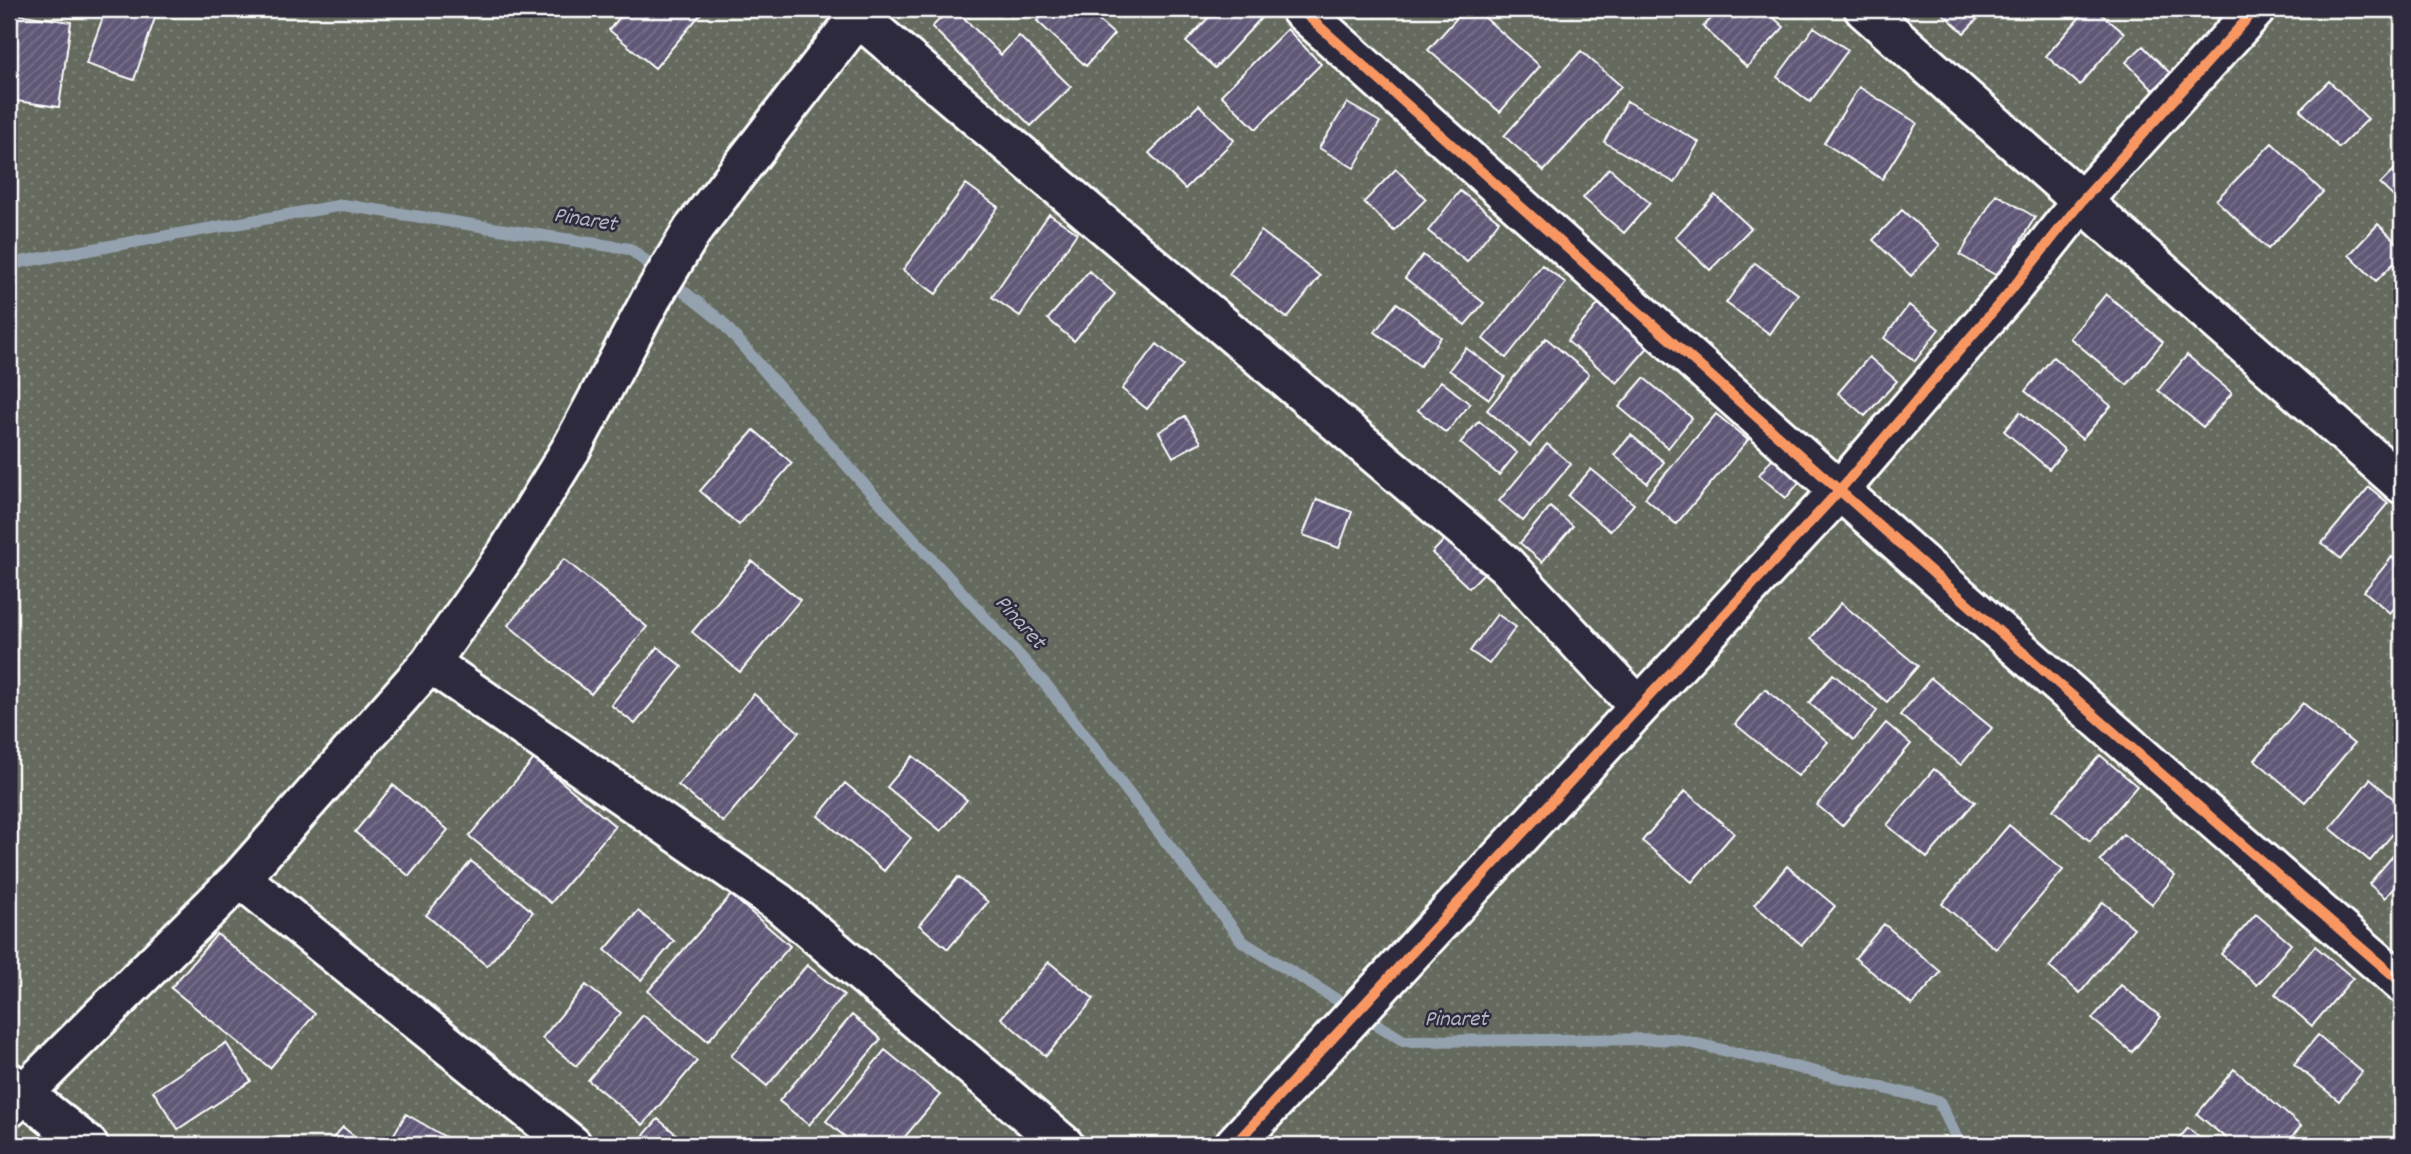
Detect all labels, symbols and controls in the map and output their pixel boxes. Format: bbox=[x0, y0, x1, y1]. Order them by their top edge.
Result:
water label: Pinaret bbox=[551, 200, 621, 243]
water label: Pinaret bbox=[986, 588, 1054, 659]
water label: Pinaret bbox=[1424, 1004, 1490, 1037]

